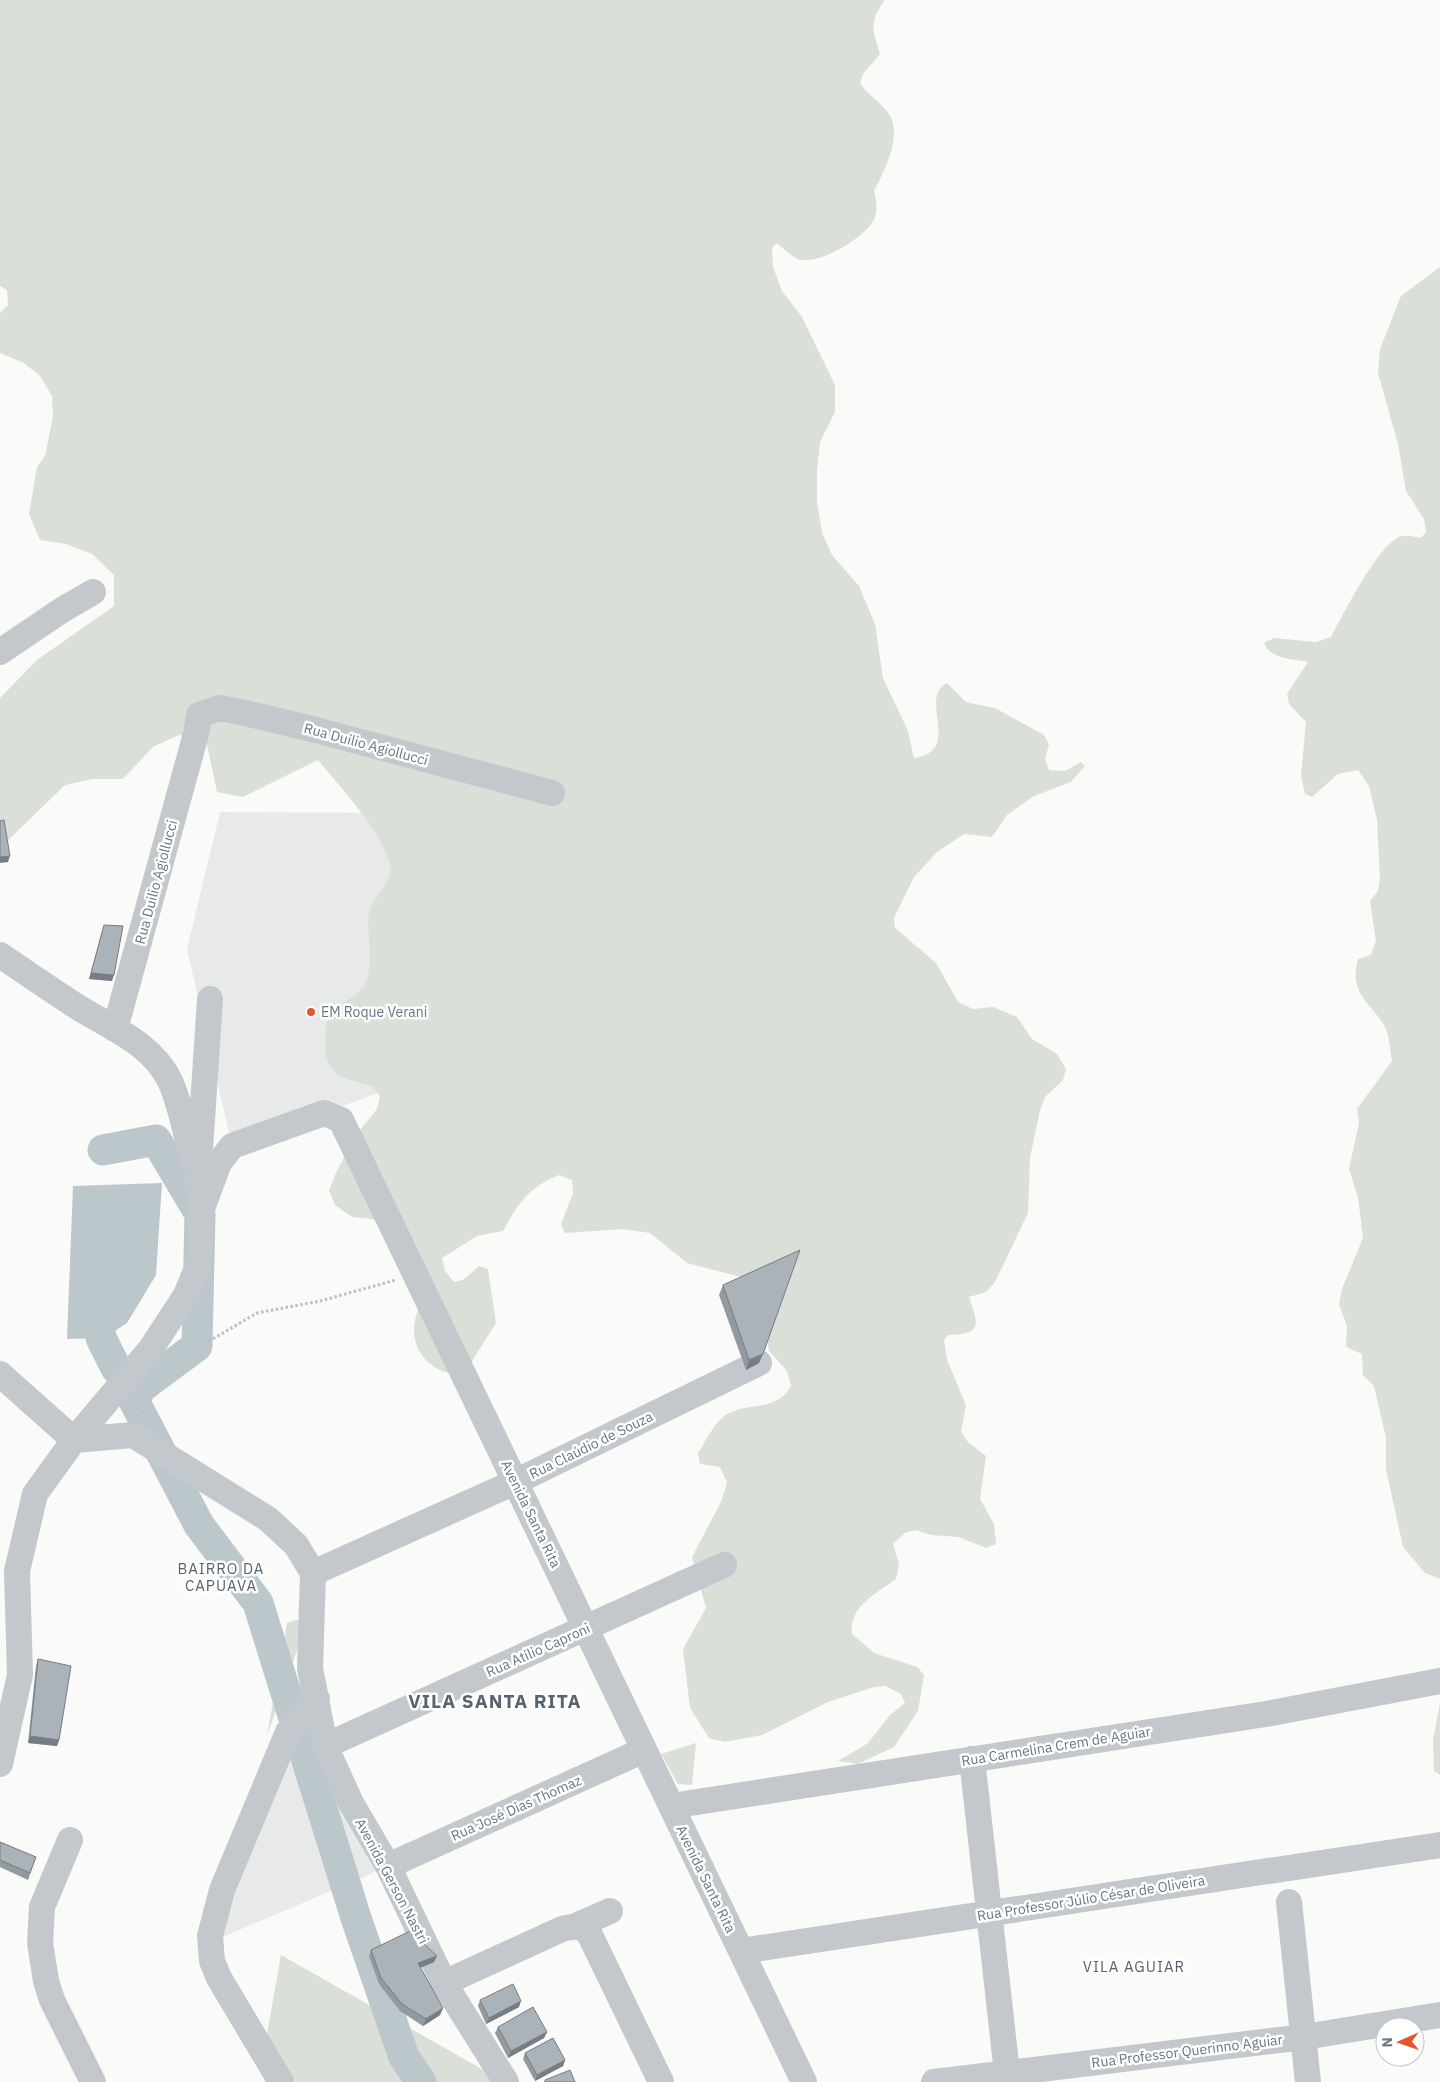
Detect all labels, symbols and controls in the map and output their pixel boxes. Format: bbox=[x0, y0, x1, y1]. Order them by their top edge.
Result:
street label: Rua Duílio Agiollucci bbox=[302, 719, 430, 769]
street label: Rua Duilio Agiollucci bbox=[131, 818, 181, 946]
place label: EM Roque Verani bbox=[321, 1003, 427, 1021]
marker: EM Roque Verani bbox=[305, 1006, 317, 1018]
street label: Rua Claúdio de Souza bbox=[526, 1407, 656, 1483]
street label: Avenida Santa Rita bbox=[497, 1457, 565, 1571]
district label: BAIRRO DA CAPUAVA bbox=[178, 1559, 264, 1595]
street label: Rua Atílio Caproni bbox=[483, 1619, 593, 1681]
district label: VILA SANTA RITA bbox=[408, 1689, 582, 1713]
street label: Rua Carmelina Crem de Aguiar bbox=[960, 1722, 1152, 1770]
street label: Rua José Dias Thomaz bbox=[448, 1771, 585, 1845]
street label: Avenida Gerson Nastri bbox=[351, 1815, 433, 1947]
street label: Avenida Santa Rita bbox=[672, 1822, 740, 1936]
street label: Rua Professor Júlio César de Oliveira bbox=[976, 1871, 1207, 1925]
district label: VILA AGUIAR bbox=[1083, 1957, 1185, 1976]
north arrow bbox=[1375, 2017, 1425, 2067]
street label: Rua Professor Querinno Aguiar bbox=[1090, 2030, 1284, 2072]
text: N bbox=[1378, 2037, 1396, 2048]

